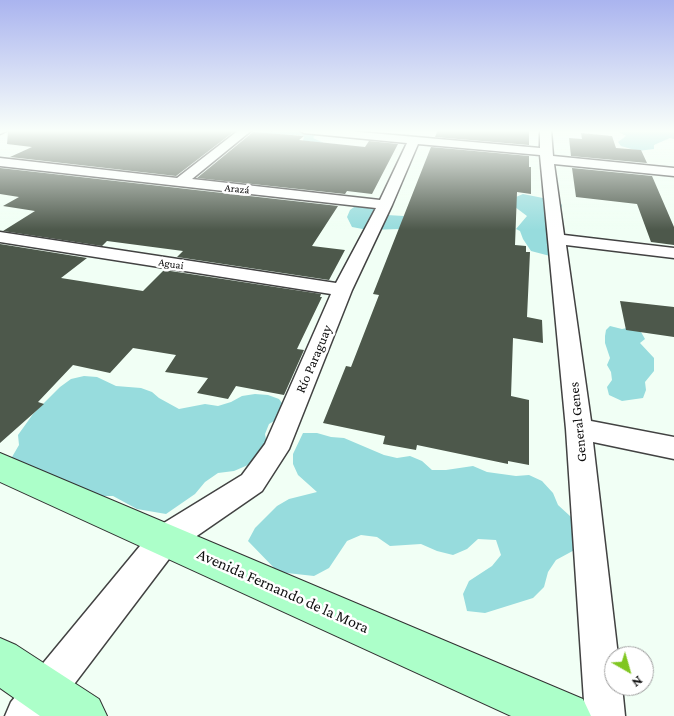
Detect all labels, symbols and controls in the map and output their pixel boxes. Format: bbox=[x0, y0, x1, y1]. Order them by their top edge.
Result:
street label: Arazá bbox=[224, 181, 250, 197]
street label: Aguai bbox=[157, 256, 185, 272]
street label: Río Paraguay bbox=[292, 322, 336, 396]
street label: General Genes bbox=[565, 381, 591, 463]
street label: Avenida Fernando de la Mora bbox=[194, 544, 372, 638]
north arrow bbox=[604, 646, 654, 696]
text: N bbox=[629, 673, 646, 691]

